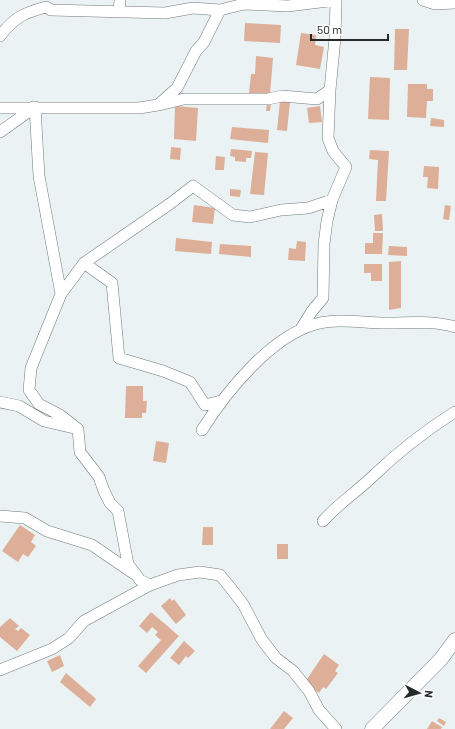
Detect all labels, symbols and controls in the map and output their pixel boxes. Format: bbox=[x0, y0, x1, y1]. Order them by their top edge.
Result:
scale bar bbox=[311, 16, 388, 42]
text: 50 m bbox=[317, 22, 342, 36]
north arrow bbox=[399, 673, 439, 713]
text: N bbox=[423, 690, 436, 698]

